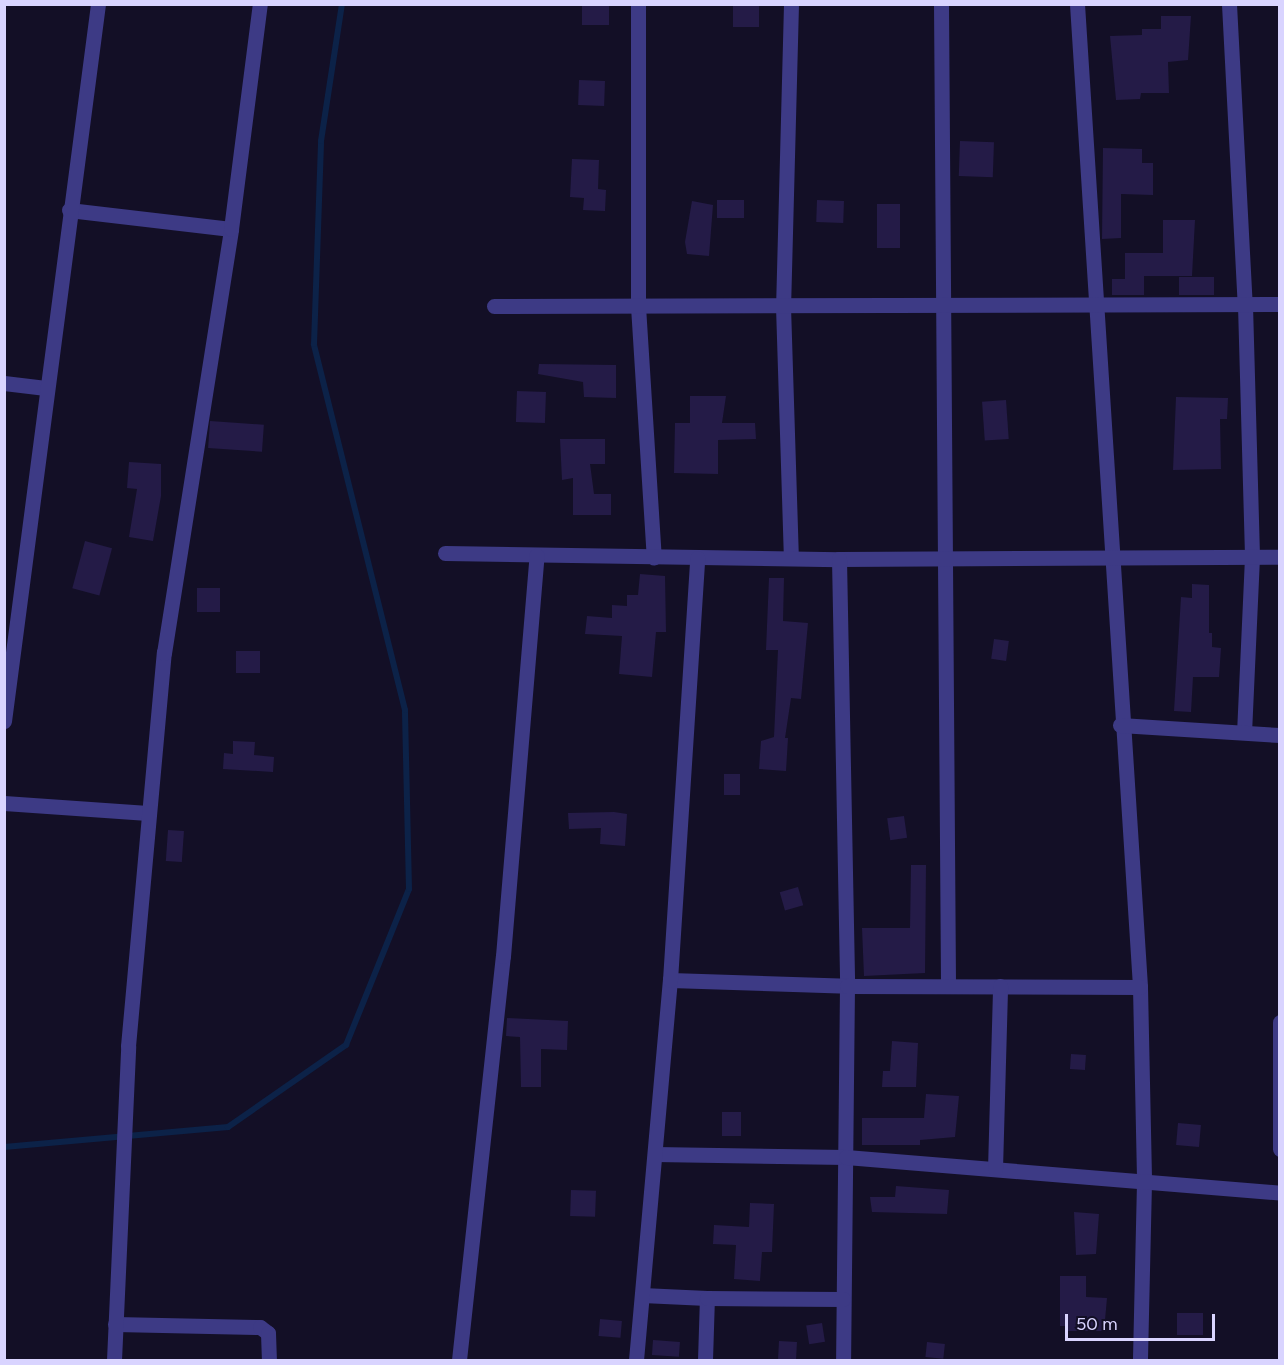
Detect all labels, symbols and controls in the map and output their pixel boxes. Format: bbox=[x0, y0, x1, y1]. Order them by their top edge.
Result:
scale bar bbox=[1068, 1302, 1218, 1340]
text: 50 m bbox=[1076, 1313, 1118, 1335]

